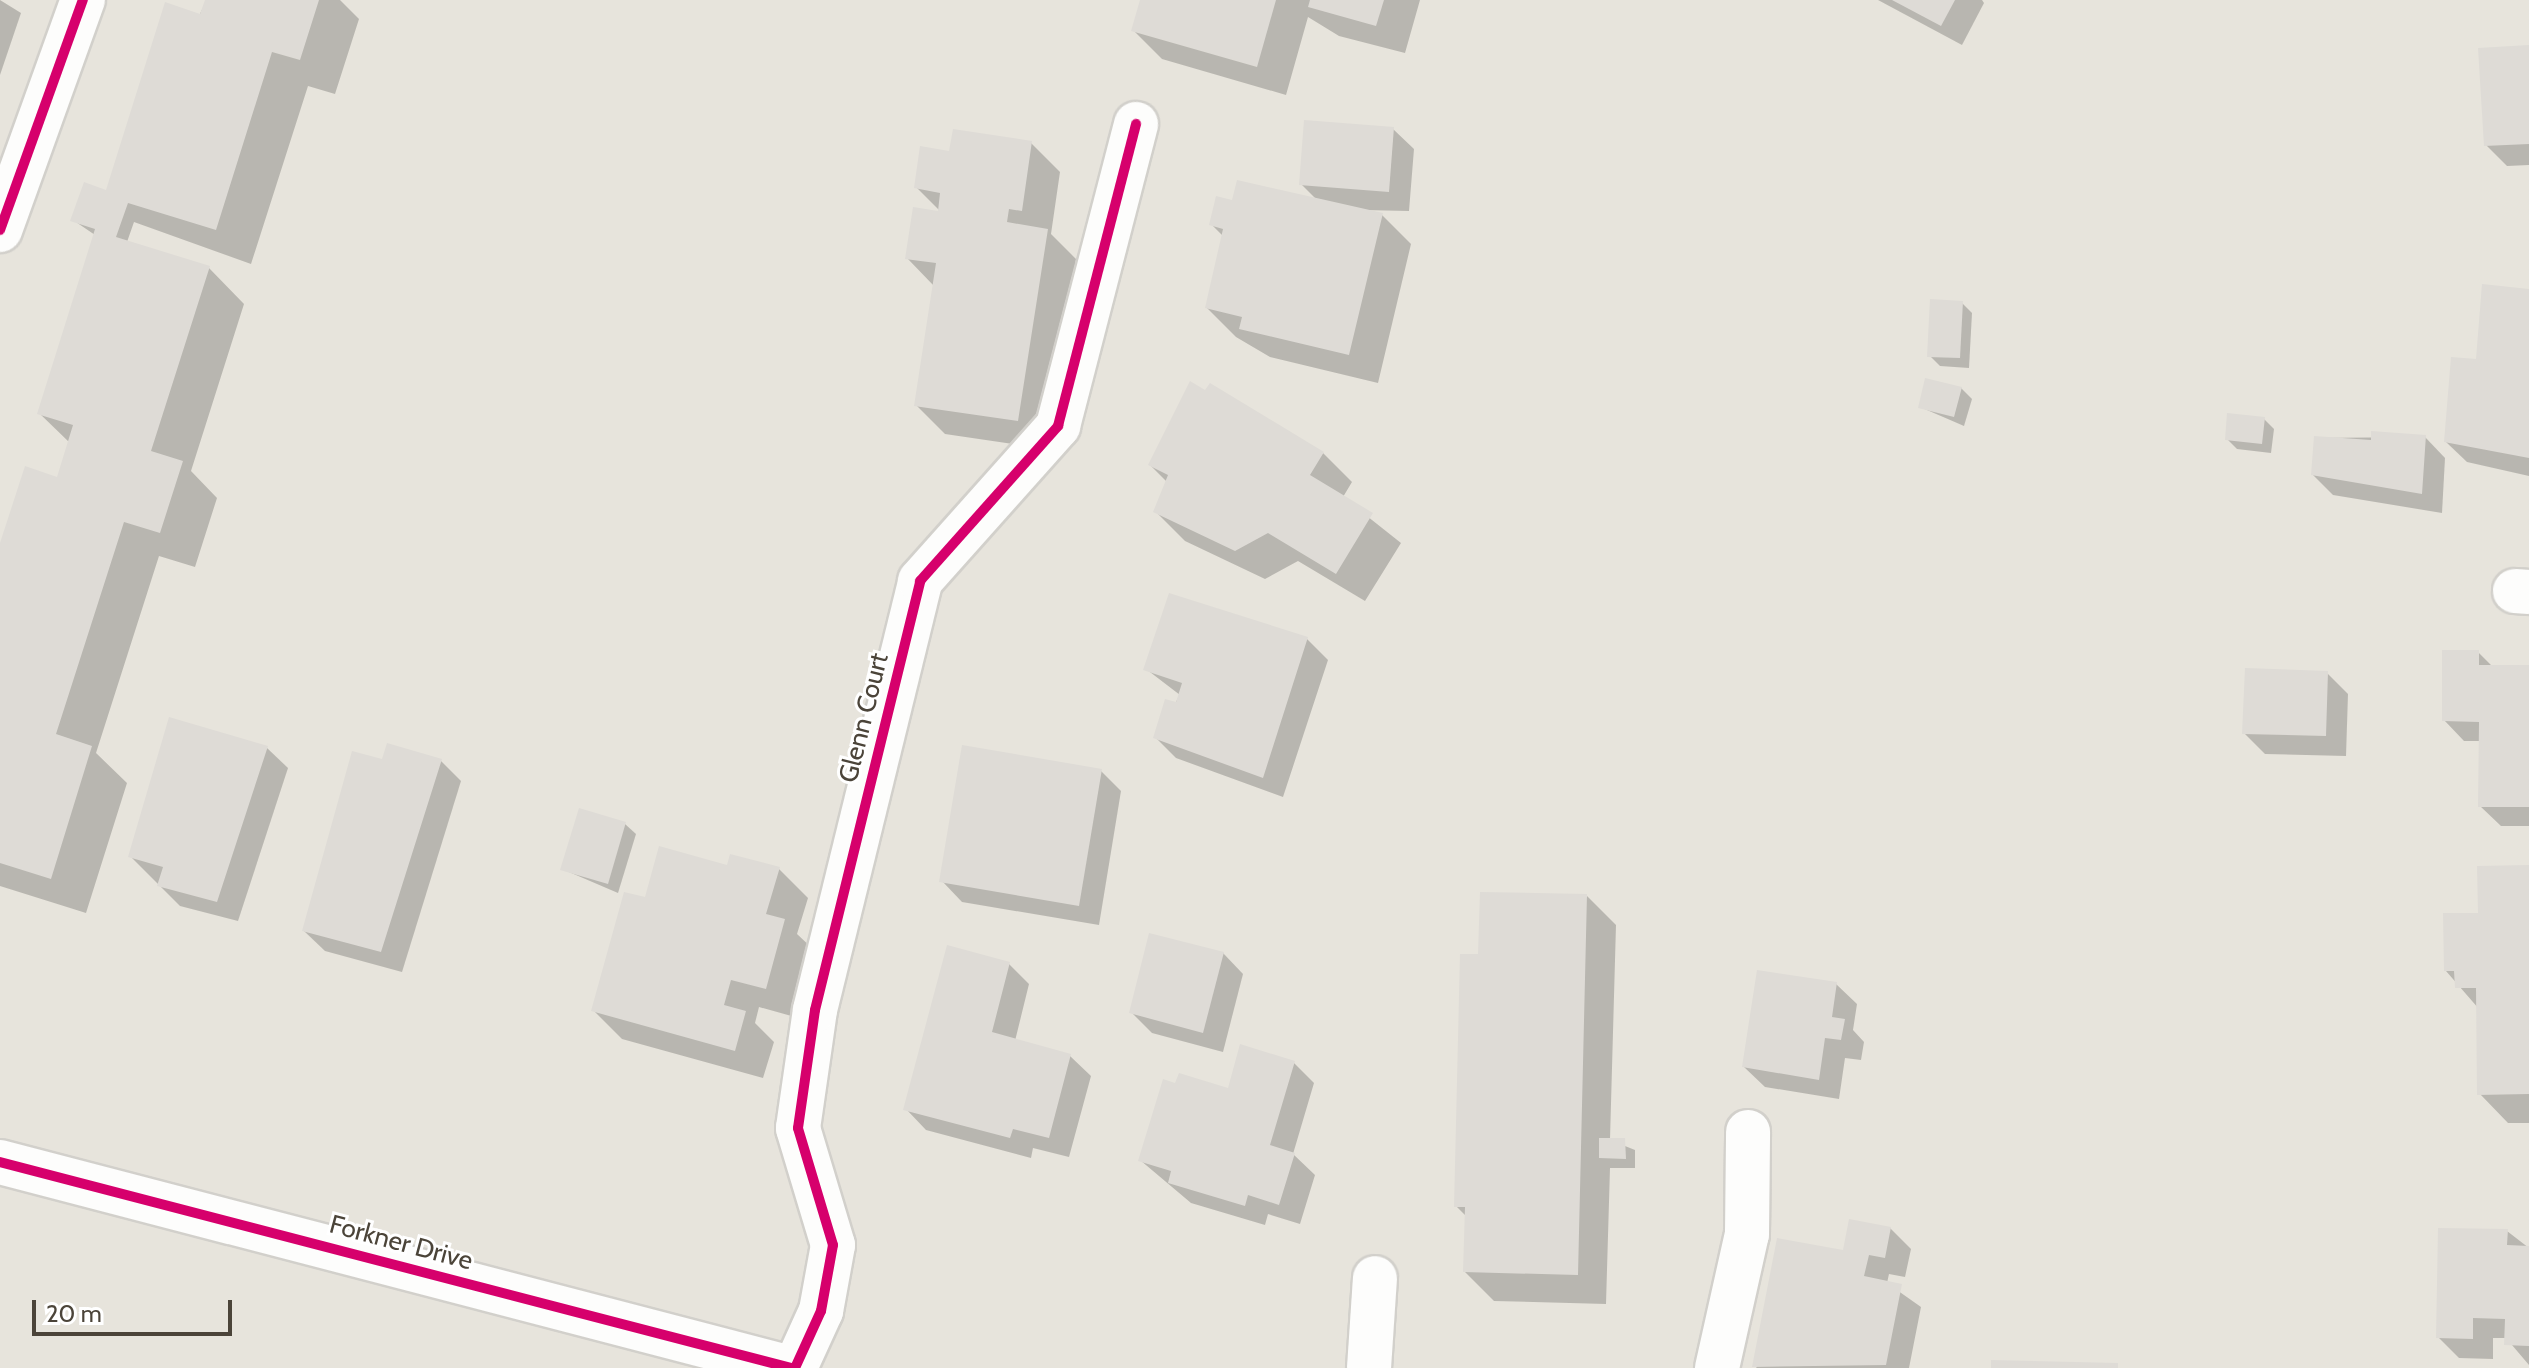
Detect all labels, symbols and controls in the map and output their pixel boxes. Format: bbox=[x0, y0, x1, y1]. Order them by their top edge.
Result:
street label: Glenn Court bbox=[833, 650, 895, 786]
street label: Forkner Drive bbox=[326, 1209, 476, 1277]
scale bar bbox=[36, 1284, 236, 1334]
text: 20 m bbox=[46, 1299, 102, 1328]

